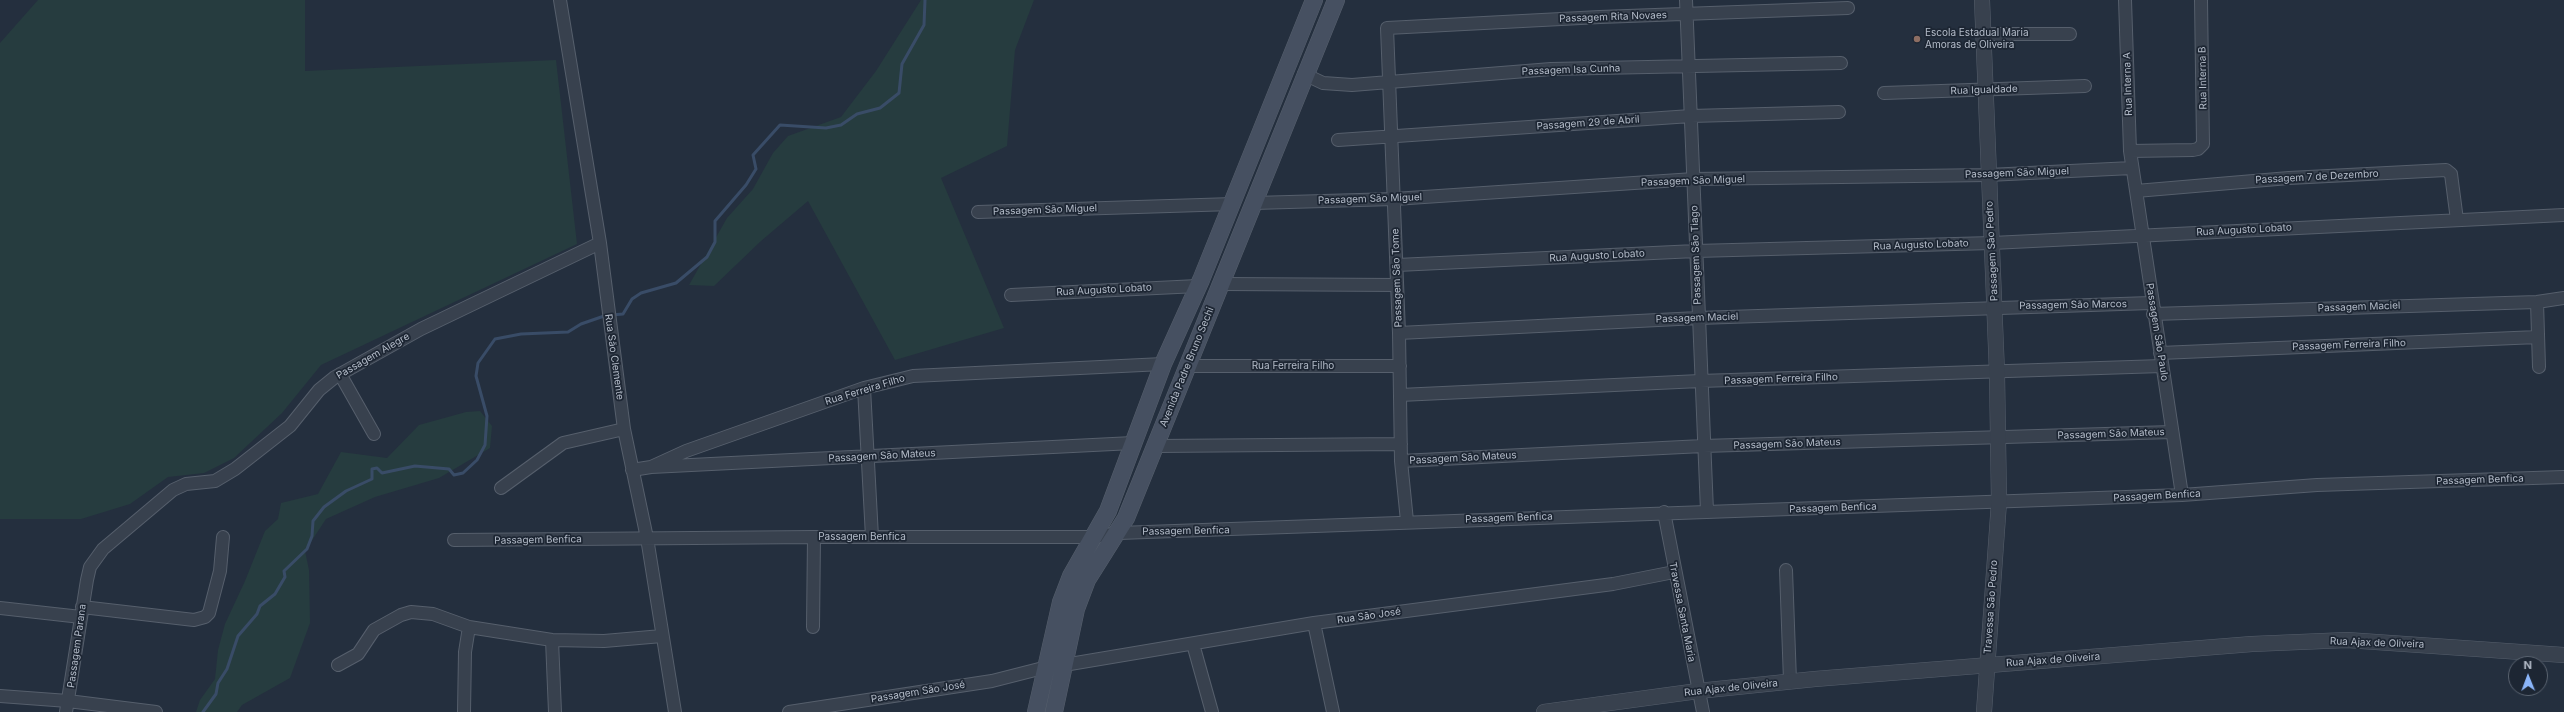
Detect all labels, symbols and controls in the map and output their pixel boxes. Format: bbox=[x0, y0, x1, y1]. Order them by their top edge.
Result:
street label: Passagem Rita Novaes bbox=[1559, 9, 1667, 25]
place label: Escola Estadual Maria Amoras de Oliveira bbox=[1925, 27, 2029, 50]
marker: Escola Estadual Maria Amoras de Oliveira bbox=[1912, 34, 1922, 44]
street label: Rua Interna B bbox=[2196, 46, 2210, 110]
street label: Rua Interna A bbox=[2121, 52, 2135, 116]
street label: Passagem Isa Cunha bbox=[1521, 62, 1621, 78]
street label: Rua Igualdade bbox=[1950, 83, 2018, 97]
street label: Passagem 29 de Abril bbox=[1536, 113, 1640, 133]
street label: Passagem São Miguel bbox=[1965, 165, 2069, 181]
street label: Passagem 7 de Dezembro bbox=[2255, 168, 2379, 186]
street label: Passagem São Miguel bbox=[1641, 173, 1745, 189]
street label: Passagem São Miguel bbox=[1318, 191, 1422, 207]
street label: Passagem São Pedro bbox=[1983, 201, 2001, 301]
street label: Passagem São Miguel bbox=[993, 202, 1097, 218]
street label: Passagem São Tiago bbox=[1688, 205, 1704, 305]
street label: Rua Augusto Lobato bbox=[2196, 222, 2292, 238]
street label: Passagem São Tome bbox=[1389, 228, 1405, 328]
street label: Rua Augusto Lobato bbox=[1873, 237, 1969, 253]
street label: Rua Augusto Lobato bbox=[1549, 248, 1645, 264]
street label: Rua Augusto Lobato bbox=[1056, 282, 1152, 298]
street label: Passagem São Paulo bbox=[2143, 282, 2171, 382]
street label: Passagem São Marcos bbox=[2019, 298, 2127, 312]
street label: Passagem Maciel bbox=[2317, 300, 2401, 314]
street label: Avenida Padre Bruno Sechi bbox=[1157, 305, 1217, 429]
street label: Passagem Maciel bbox=[1655, 311, 1739, 325]
street label: Rua São Clemente bbox=[602, 313, 626, 401]
street label: Passagem Alegre bbox=[334, 330, 412, 382]
street label: Passagem Ferreira Filho bbox=[2292, 337, 2406, 353]
street label: Rua Ferreira Filho bbox=[1252, 360, 1334, 372]
street label: Passagem Ferreira Filho bbox=[1724, 371, 1838, 387]
street label: Rua Ferreira Filho bbox=[824, 372, 906, 408]
street label: Passagem São Mateus bbox=[2057, 426, 2165, 442]
street label: Passagem São Mateus bbox=[1733, 436, 1841, 452]
street label: Passagem São Mateus bbox=[828, 447, 936, 465]
street label: Passagem São Mateus bbox=[1409, 449, 1517, 467]
street label: Passagem Benfica bbox=[2436, 472, 2524, 488]
street label: Passagem Benfica bbox=[2113, 488, 2201, 504]
street label: Passagem Benfica bbox=[1789, 500, 1877, 516]
street label: Passagem Benfica bbox=[1465, 510, 1553, 526]
street label: Passagem Benfica bbox=[1142, 524, 1230, 538]
street label: Passagem Benfica bbox=[818, 531, 906, 543]
street label: Passagem Benfica bbox=[494, 533, 582, 547]
street label: Travessa São Pedro bbox=[1982, 560, 2000, 654]
street label: Travessa Santa Maria bbox=[1666, 561, 1698, 663]
street label: Passagem Parana bbox=[65, 603, 89, 689]
street label: Rua São José bbox=[1336, 606, 1402, 626]
street label: Rua Ajax de Oliveira bbox=[2330, 635, 2424, 651]
street label: Rua Ajax de Oliveira bbox=[2006, 651, 2100, 669]
north arrow bbox=[2508, 656, 2548, 696]
text: N bbox=[2523, 658, 2532, 672]
street label: Rua Ajax de Oliveira bbox=[1683, 677, 1779, 699]
street label: Passagem São José bbox=[870, 679, 966, 705]

